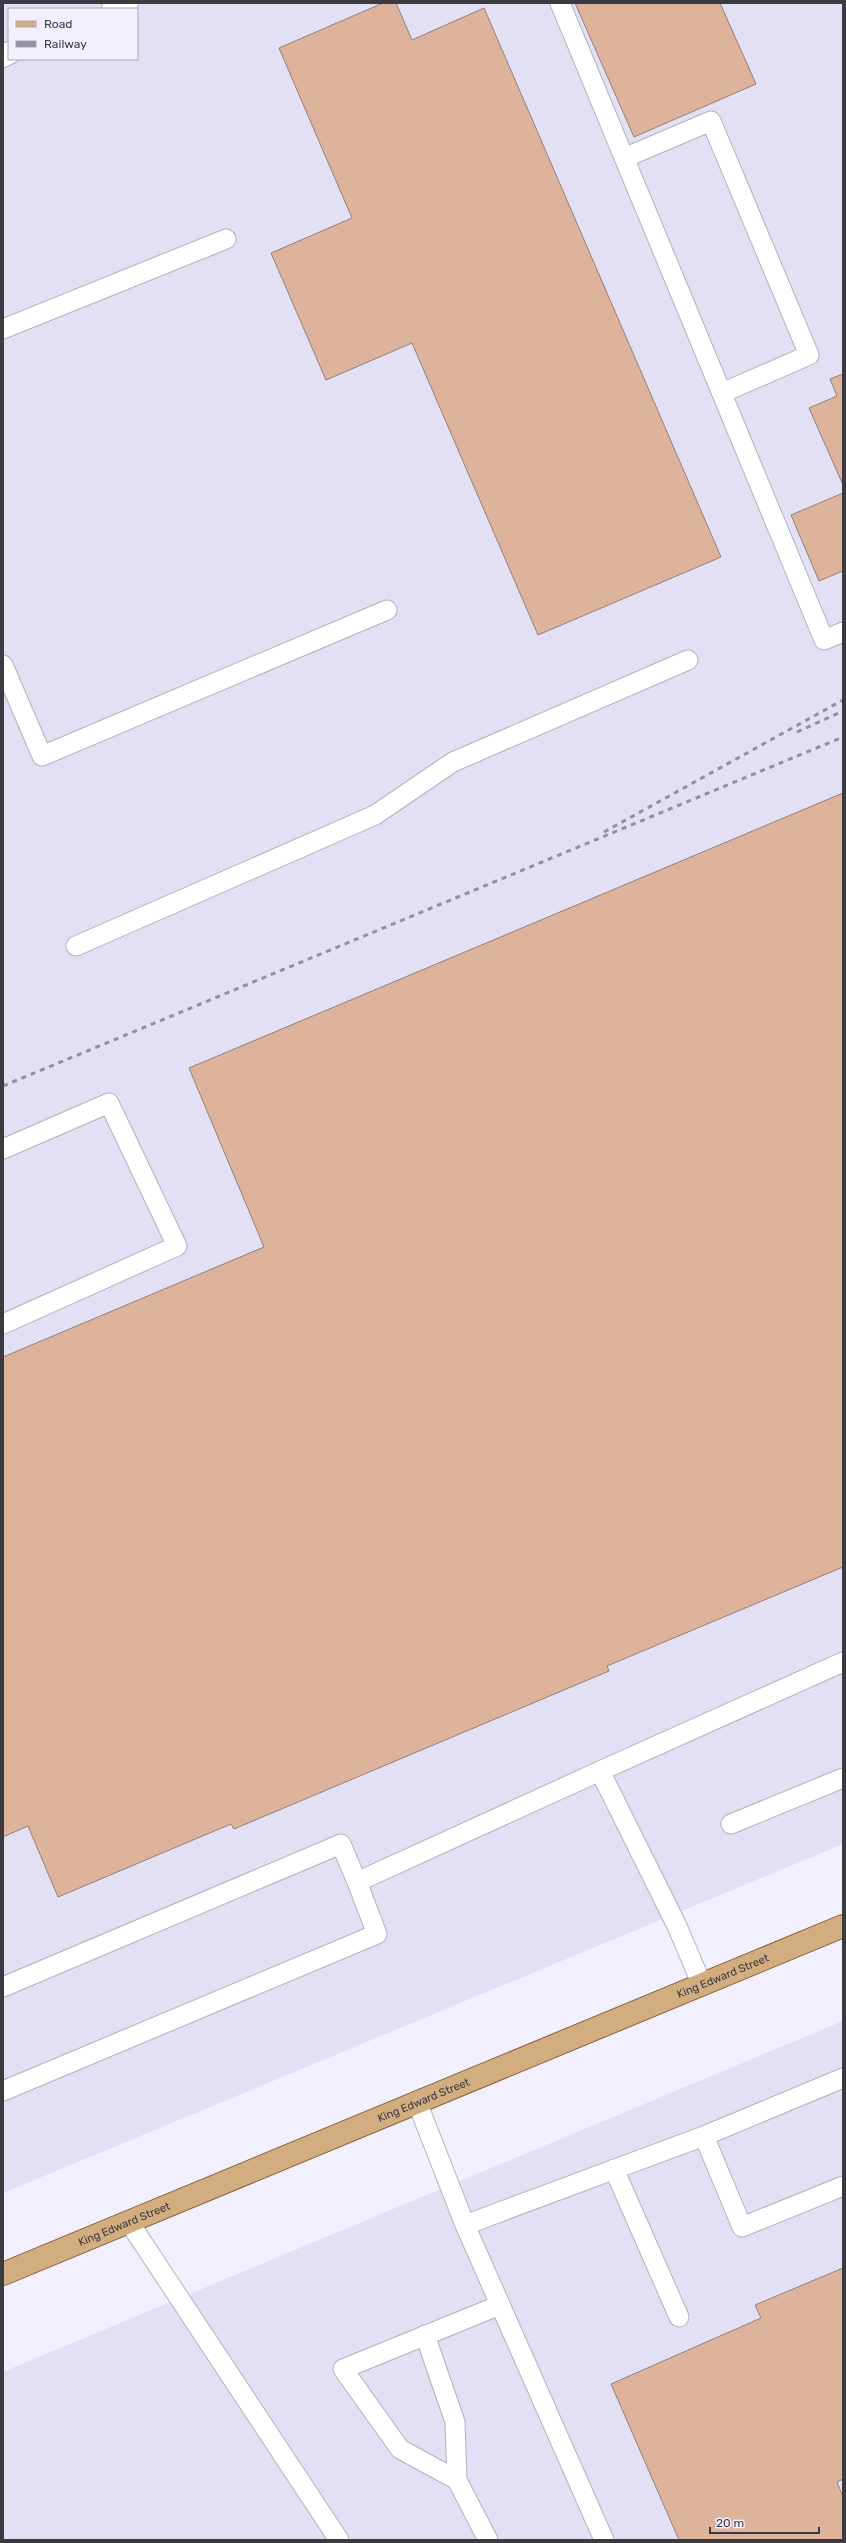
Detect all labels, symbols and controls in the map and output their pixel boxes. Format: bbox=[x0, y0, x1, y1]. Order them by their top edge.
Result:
legend bbox=[8, 8, 138, 60]
text: Road bbox=[44, 17, 72, 31]
text: Railway bbox=[44, 37, 87, 51]
street label: King Edward Street bbox=[675, 1951, 771, 2001]
street label: King Edward Street bbox=[375, 2075, 472, 2125]
street label: King Edward Street bbox=[76, 2199, 173, 2249]
scale bar bbox=[710, 2509, 819, 2535]
text: 20 m bbox=[716, 2516, 744, 2530]

